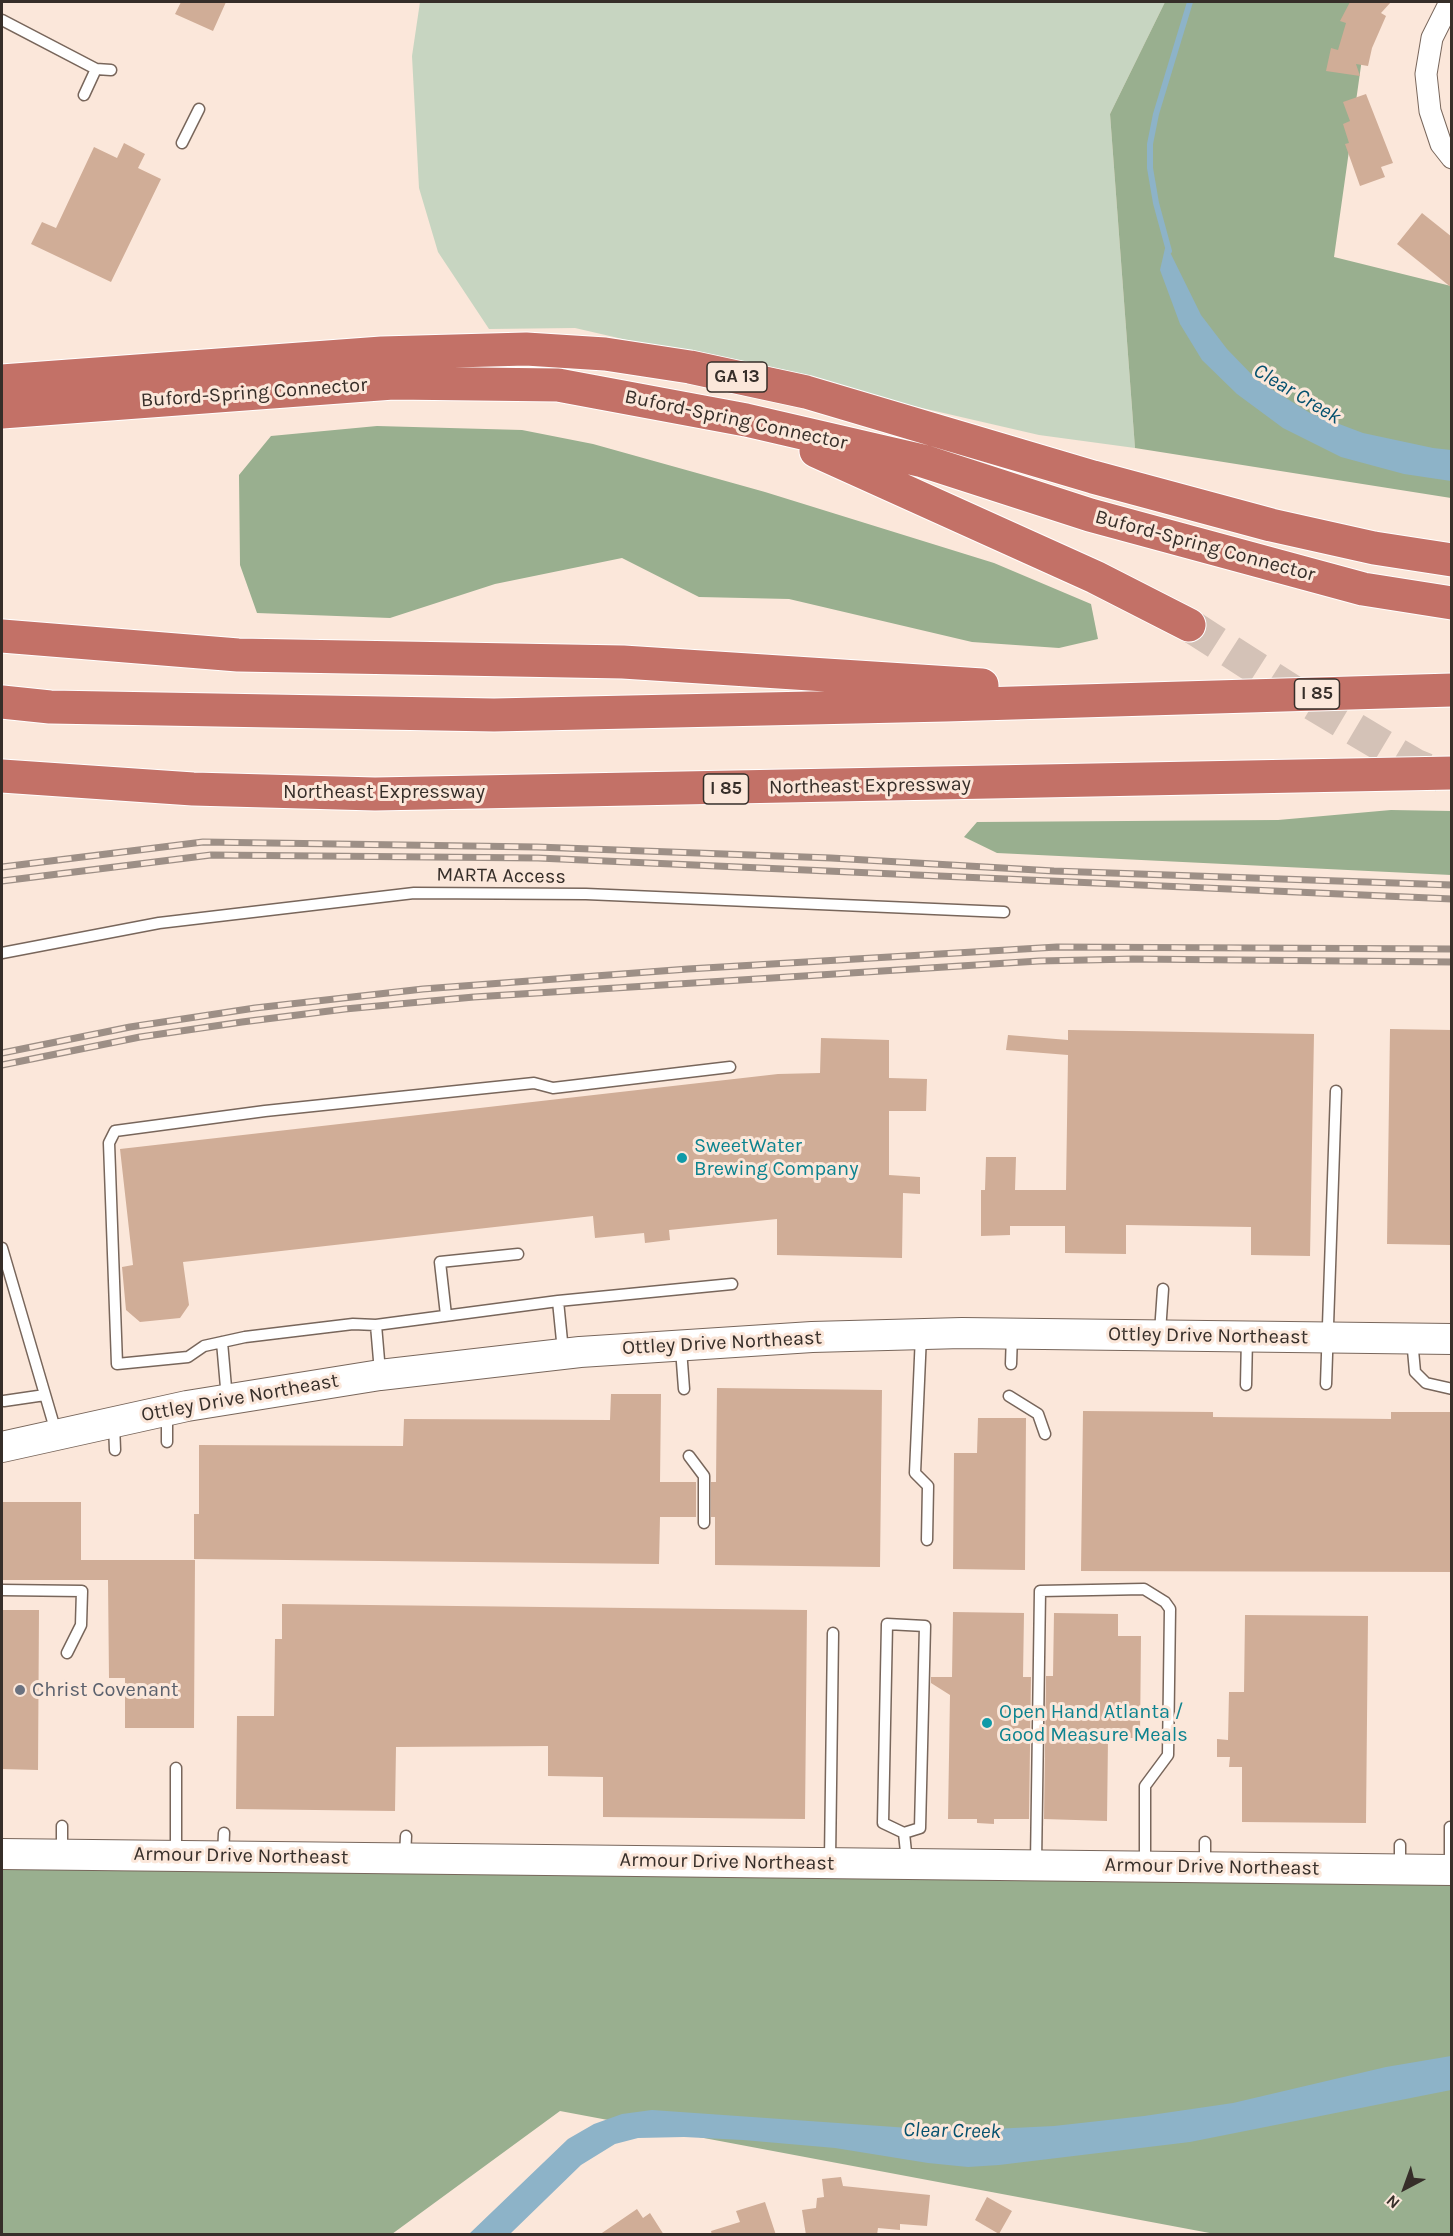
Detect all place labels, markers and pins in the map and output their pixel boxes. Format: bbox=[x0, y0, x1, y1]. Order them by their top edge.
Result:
place label: SweetWater Brewing Company bbox=[694, 1134, 858, 1181]
marker: SweetWater Brewing Company bbox=[675, 1151, 689, 1165]
place label: Christ Covenant bbox=[32, 1678, 178, 1702]
marker: Christ Covenant bbox=[13, 1683, 27, 1697]
place label: Open Hand Atlanta / Good Measure Meals bbox=[999, 1700, 1188, 1747]
marker: Open Hand Atlanta / Good Measure Meals bbox=[980, 1716, 994, 1730]

